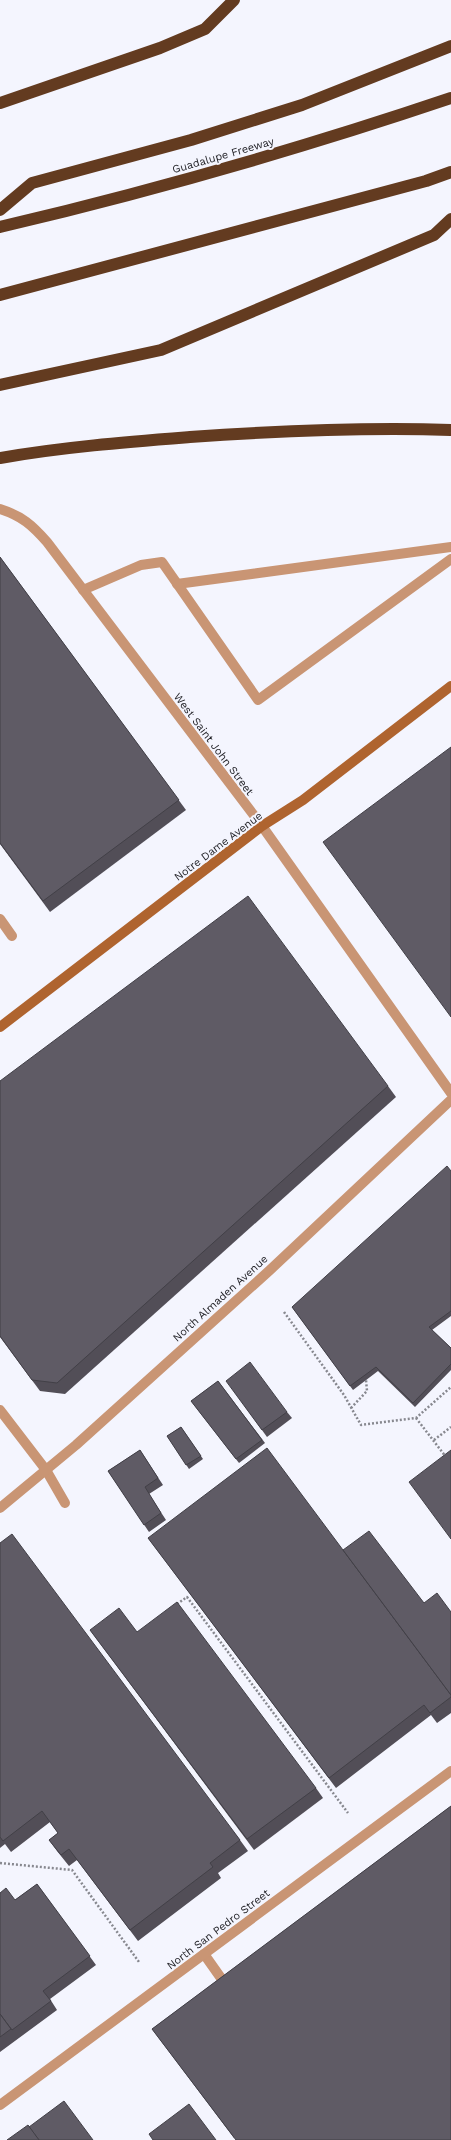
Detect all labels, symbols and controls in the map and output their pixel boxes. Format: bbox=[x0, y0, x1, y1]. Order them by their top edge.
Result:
street label: Guadalupe Freeway bbox=[171, 135, 276, 176]
street label: West Saint John Street bbox=[171, 691, 257, 798]
street label: Notre Dame Avenue bbox=[172, 809, 265, 884]
street label: North Almaden Avenue bbox=[170, 1252, 270, 1344]
street label: North San Pedro Street bbox=[164, 1886, 273, 1972]

